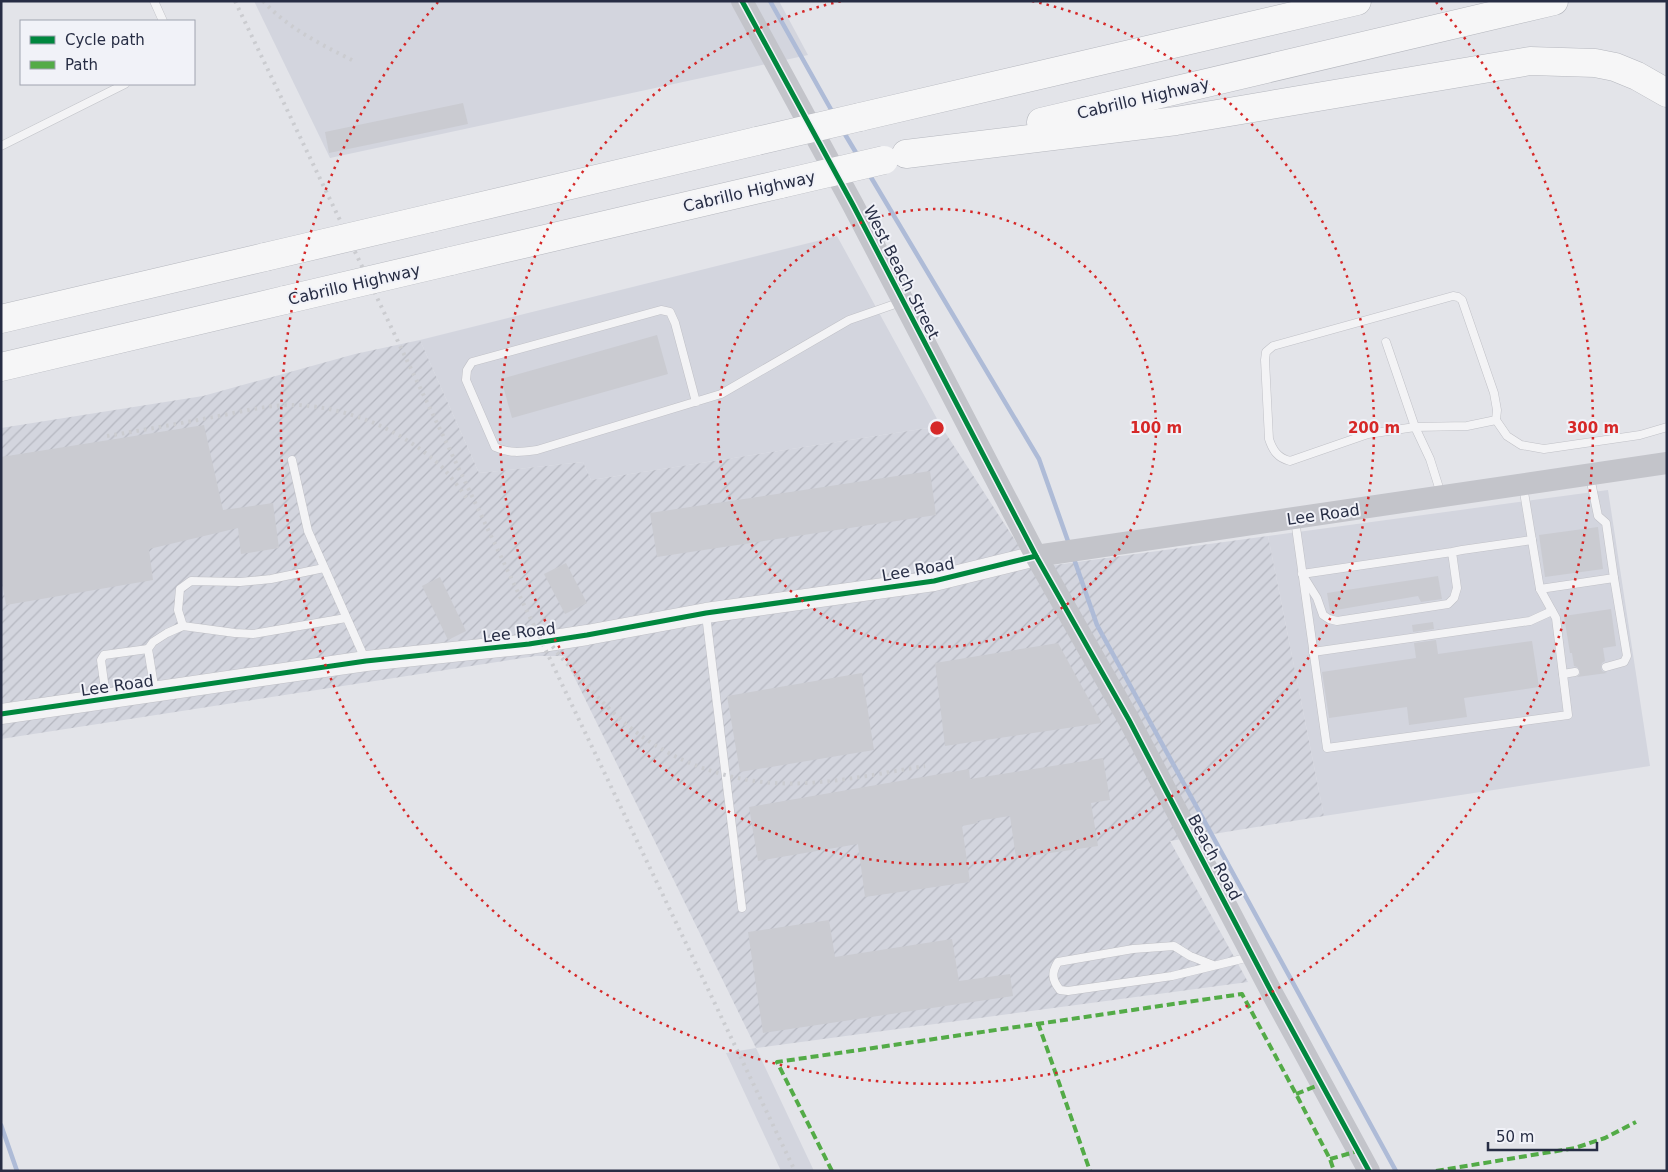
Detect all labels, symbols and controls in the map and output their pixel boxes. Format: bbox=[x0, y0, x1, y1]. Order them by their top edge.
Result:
legend bbox=[20, 20, 195, 85]
text: Cycle path bbox=[65, 31, 145, 49]
text: Path bbox=[65, 56, 98, 74]
street label: Cabrillo Highway bbox=[1075, 74, 1211, 123]
street label: Cabrillo Highway bbox=[681, 167, 817, 216]
street label: West Beach Street bbox=[860, 202, 944, 342]
street label: Cabrillo Highway bbox=[286, 260, 422, 309]
centre of rings bbox=[928, 419, 946, 437]
text: 100 m bbox=[1130, 419, 1182, 437]
text: 200 m bbox=[1348, 419, 1400, 437]
text: 300 m bbox=[1567, 419, 1619, 437]
street label: Lee Road bbox=[1285, 500, 1361, 529]
street label: Lee Road bbox=[880, 554, 956, 585]
street label: Lee Road bbox=[481, 619, 557, 646]
street label: Lee Road bbox=[79, 671, 155, 700]
street label: Beach Road bbox=[1184, 811, 1245, 904]
scale bar bbox=[1488, 1120, 1597, 1152]
text: 50 m bbox=[1496, 1128, 1534, 1146]

